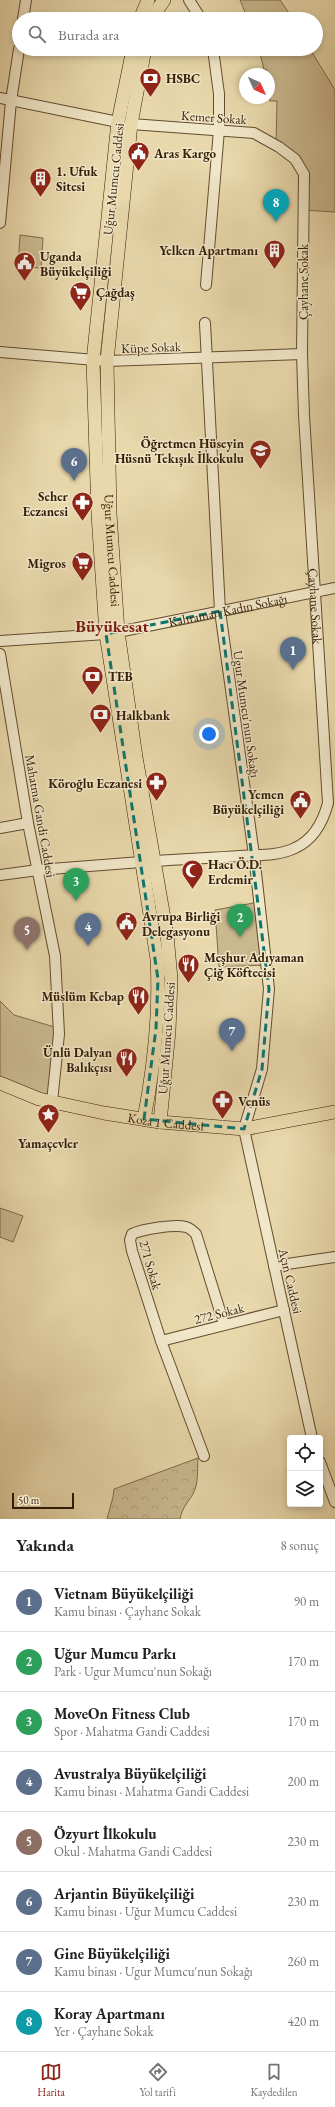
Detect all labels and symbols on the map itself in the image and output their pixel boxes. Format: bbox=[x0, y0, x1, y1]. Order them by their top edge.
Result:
bank icon: HSBC bbox=[138, 65, 164, 98]
north arrow bbox=[239, 68, 275, 104]
place label: HSBC bbox=[166, 70, 200, 87]
street label: Kemer Sokak bbox=[181, 107, 248, 128]
street label: Uğur Mumcu Caddesi bbox=[99, 122, 128, 236]
public building icon: Aras Kargo bbox=[126, 140, 152, 173]
place label: Aras Kargo bbox=[153, 145, 217, 162]
place label: 1. Ufuk Sitesi bbox=[56, 163, 98, 195]
building icon: 1. Ufuk Sitesi bbox=[27, 165, 53, 198]
pin: 8 bbox=[263, 189, 289, 222]
building icon: Yelken Apartmanı bbox=[261, 237, 287, 270]
place label: Yelken Apartmanı bbox=[159, 242, 258, 259]
street label: Çayhane Sokak bbox=[295, 243, 312, 320]
place label: Uganda Büyükelçiliği bbox=[40, 248, 112, 280]
public building icon: Uganda Büyükelçiliği bbox=[12, 250, 38, 283]
supermarket icon: Çağdaş bbox=[67, 279, 93, 312]
place label: Çağdaş bbox=[96, 284, 135, 301]
street label: Küpe Sokak bbox=[121, 338, 182, 357]
place label: Öğretmen Hüseyin Hüsnü Tekışık İlkokulu bbox=[115, 435, 245, 467]
school or university icon: Öğretmen Hüseyin Hüsnü Tekışık İlkokulu bbox=[247, 437, 273, 470]
pin: 6 bbox=[61, 448, 87, 481]
place label: Seher Eczanesi bbox=[23, 488, 69, 520]
pharmacy icon: Seher Eczanesi bbox=[70, 490, 96, 523]
street label: Uğur Mumcu Caddesi bbox=[101, 494, 124, 607]
supermarket icon: Migros bbox=[69, 550, 95, 583]
place label: Migros bbox=[27, 555, 66, 572]
street label: Çayhane Sokak bbox=[304, 568, 326, 646]
street label: Kahraman Kadın Sokağı bbox=[167, 590, 289, 631]
district label: Büyükesat bbox=[75, 615, 149, 637]
pin: 1 bbox=[280, 637, 306, 670]
street label: Ugur Mumcu'nun Sokağı bbox=[229, 649, 264, 779]
bank icon: TEB bbox=[79, 663, 105, 696]
place label: TEB bbox=[108, 668, 133, 685]
bank icon: Halkbank bbox=[87, 702, 113, 735]
place label: Halkbank bbox=[116, 707, 171, 724]
your location bbox=[199, 724, 219, 744]
street label: Mahatma Gandi Caddesi bbox=[21, 753, 60, 879]
pharmacy icon: Köroğlu Eczanesi bbox=[144, 770, 170, 803]
place label: Köroğlu Eczanesi bbox=[48, 775, 142, 792]
place label: Yemen Büyükelçiliği bbox=[212, 786, 285, 818]
public building icon: Yemen Büyükelçiliği bbox=[287, 788, 313, 821]
place label: Hacı Ö.D. Erdemir bbox=[208, 856, 262, 888]
mosque icon: Hacı Ö.D. Erdemir bbox=[179, 858, 205, 891]
pin: 3 bbox=[63, 868, 89, 901]
pin: 2 bbox=[227, 904, 253, 937]
place label: Avrupa Birliği Delegasyonu bbox=[141, 908, 220, 940]
public building icon: Avrupa Birliği Delegasyonu bbox=[113, 910, 139, 943]
pin: 4 bbox=[75, 913, 101, 946]
pin: 5 bbox=[14, 917, 40, 950]
place label: Meşhur Adıyaman Çiğ Köftecisi bbox=[204, 949, 305, 981]
restaurant icon: Meşhur Adıyaman Çiğ Köftecisi bbox=[176, 951, 202, 984]
street label: Uğur Mumcu Caddesi bbox=[154, 981, 179, 1095]
restaurant icon: Müslüm Kebap bbox=[126, 983, 152, 1016]
place label: Müslüm Kebap bbox=[41, 988, 124, 1005]
pin: 7 bbox=[219, 1018, 245, 1051]
place label: Ünlü Dalyan Balıkçısı bbox=[43, 1044, 113, 1076]
restaurant icon: Ünlü Dalyan Balıkçısı bbox=[114, 1046, 140, 1079]
pharmacy icon: Venüs bbox=[209, 1088, 235, 1121]
place label: Venüs bbox=[238, 1093, 271, 1110]
place icon: Yamaçevler bbox=[35, 1102, 61, 1135]
street label: Koza 1 Caddesi bbox=[126, 1109, 205, 1135]
place label: Yamaçevler bbox=[18, 1135, 79, 1152]
street label: 271 Sokak bbox=[135, 1238, 166, 1293]
street label: Açın Caddesi bbox=[274, 1246, 306, 1316]
street label: 272 Sokak bbox=[192, 1299, 247, 1328]
scale bar bbox=[12, 1491, 74, 1510]

